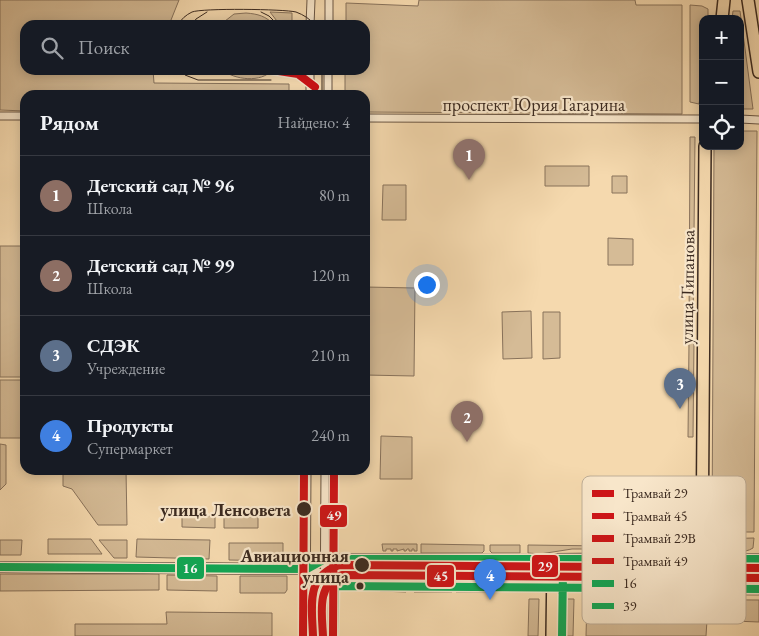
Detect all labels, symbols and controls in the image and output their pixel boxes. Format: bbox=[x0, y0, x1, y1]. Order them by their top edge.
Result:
map controls bbox=[699, 15, 744, 150]
button: + bbox=[699, 15, 744, 60]
search box bbox=[20, 20, 370, 75]
icon: search bbox=[38, 34, 66, 62]
text: Поиск bbox=[78, 35, 130, 60]
button: − bbox=[699, 60, 744, 105]
street label: проспект Юрия Гагарина bbox=[443, 93, 626, 116]
button: locate bbox=[699, 105, 744, 150]
text: Рядом bbox=[40, 109, 99, 136]
text: Найдено: 4 bbox=[278, 112, 350, 133]
pin: 1 bbox=[453, 139, 485, 180]
text: Детский сад № 96 bbox=[87, 173, 234, 198]
text: 1 bbox=[52, 185, 60, 206]
text: 80 m bbox=[319, 185, 350, 206]
text: Школа bbox=[87, 198, 132, 219]
street label: улица Типанова bbox=[675, 229, 700, 345]
text: Детский сад № 99 bbox=[87, 253, 234, 278]
text: 2 bbox=[52, 265, 60, 286]
text: 120 m bbox=[311, 265, 350, 286]
your location bbox=[414, 272, 440, 298]
text: Школа bbox=[87, 278, 132, 299]
text: СДЭК bbox=[87, 333, 140, 358]
text: 3 bbox=[52, 345, 60, 366]
text: 210 m bbox=[311, 345, 350, 366]
text: Учреждение bbox=[87, 358, 165, 379]
pin: 3 bbox=[664, 368, 696, 409]
pin: 2 bbox=[451, 401, 483, 442]
text: Продукты bbox=[87, 413, 173, 438]
text: 4 bbox=[52, 425, 60, 446]
text: 240 m bbox=[311, 425, 350, 446]
text: Супермаркет bbox=[87, 438, 173, 459]
legend bbox=[582, 476, 746, 624]
text: Трамвай 29 bbox=[623, 484, 688, 502]
place label: улица Ленсовета bbox=[160, 498, 291, 521]
marker: улица Ленсовета bbox=[295, 500, 313, 518]
line badge: 49 bbox=[319, 504, 348, 528]
text: 49 bbox=[327, 506, 342, 524]
text: Трамвай 45 bbox=[623, 507, 687, 525]
text: Трамвай 29В bbox=[623, 529, 696, 547]
place label: Авиационная улица bbox=[239, 544, 349, 588]
text: Трамвай 49 bbox=[623, 552, 688, 570]
line badge: 29 bbox=[531, 554, 559, 578]
line badge: 16 bbox=[176, 556, 205, 580]
marker: Авиационная улица bbox=[353, 556, 371, 574]
text: 29 bbox=[538, 557, 553, 575]
text: 16 bbox=[183, 559, 198, 577]
pin: 4 bbox=[474, 559, 506, 600]
line badge: 45 bbox=[426, 564, 455, 588]
text: 45 bbox=[434, 567, 448, 585]
text: 16 bbox=[623, 574, 637, 592]
unlabelled marker bbox=[355, 581, 365, 591]
text: 39 bbox=[623, 597, 637, 615]

